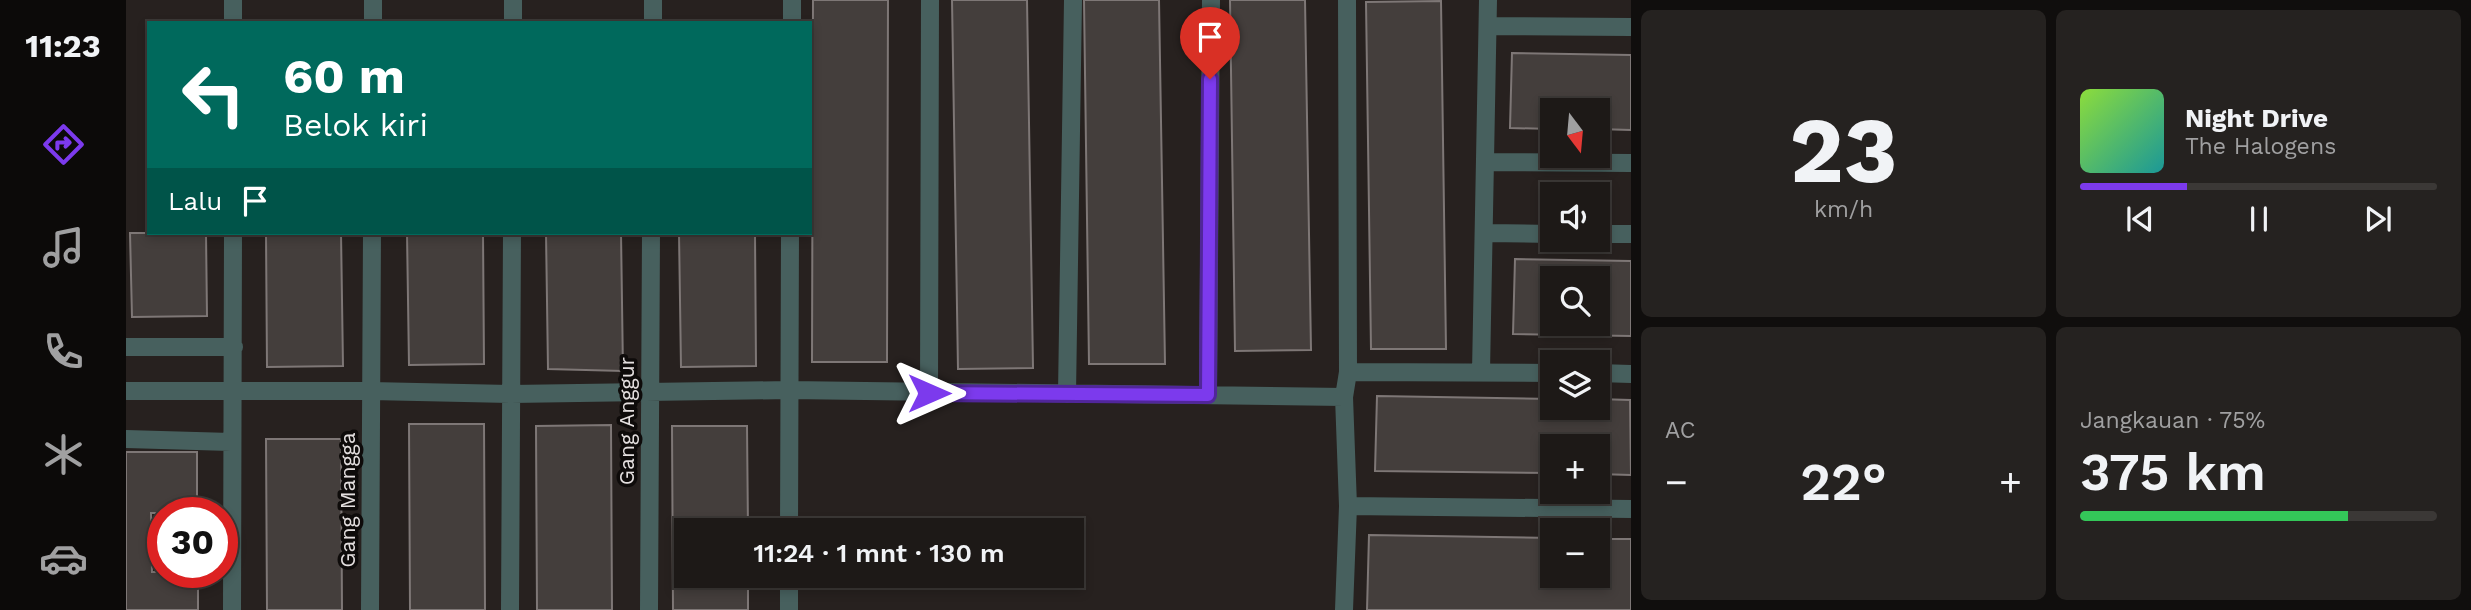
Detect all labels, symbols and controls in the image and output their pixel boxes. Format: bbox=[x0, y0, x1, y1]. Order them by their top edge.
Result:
pin bbox=[1180, 7, 1240, 79]
icon: arrive bbox=[1191, 18, 1229, 56]
text: 11:23 bbox=[25, 27, 101, 65]
text: 60 m bbox=[283, 47, 405, 105]
icon: left bbox=[168, 49, 259, 140]
text: 23 bbox=[1789, 97, 1898, 204]
north arrow bbox=[1540, 98, 1610, 168]
map controls bbox=[1540, 98, 1610, 588]
text: Night Drive bbox=[2185, 103, 2328, 133]
text: Belok kiri bbox=[283, 106, 428, 144]
icon: directions bbox=[39, 120, 88, 169]
text: The Halogens bbox=[2185, 133, 2336, 160]
icon: arrive bbox=[236, 182, 274, 220]
button: sound bbox=[1540, 182, 1610, 252]
text: Lalu bbox=[168, 186, 222, 216]
text: km/h bbox=[1814, 196, 1873, 223]
icon: previous bbox=[2121, 200, 2159, 238]
icon: pause bbox=[2240, 200, 2278, 238]
icon: next bbox=[2359, 200, 2397, 238]
icon: music bbox=[39, 223, 88, 272]
button: search bbox=[1540, 266, 1610, 336]
icon: phone bbox=[39, 327, 88, 376]
button: layers bbox=[1540, 350, 1610, 420]
street label: Gang Anggur bbox=[614, 356, 639, 485]
position arrow bbox=[892, 356, 966, 430]
text: Jangkauan · 75% bbox=[2080, 407, 2265, 434]
text: AC bbox=[1665, 417, 1695, 444]
icon: climate bbox=[39, 430, 88, 479]
street label: Gang Mangga bbox=[335, 432, 360, 568]
button: + bbox=[1540, 434, 1610, 504]
text: 375 km bbox=[2080, 442, 2266, 503]
text: 22° bbox=[1800, 452, 1887, 513]
text: − bbox=[1665, 460, 1688, 504]
text: + bbox=[1999, 460, 2022, 504]
speed limit sign: 30 bbox=[147, 497, 238, 588]
button: − bbox=[1540, 518, 1610, 588]
icon: car bbox=[39, 534, 88, 583]
text: 11:24 · 1 mnt · 130 m bbox=[754, 538, 1004, 568]

